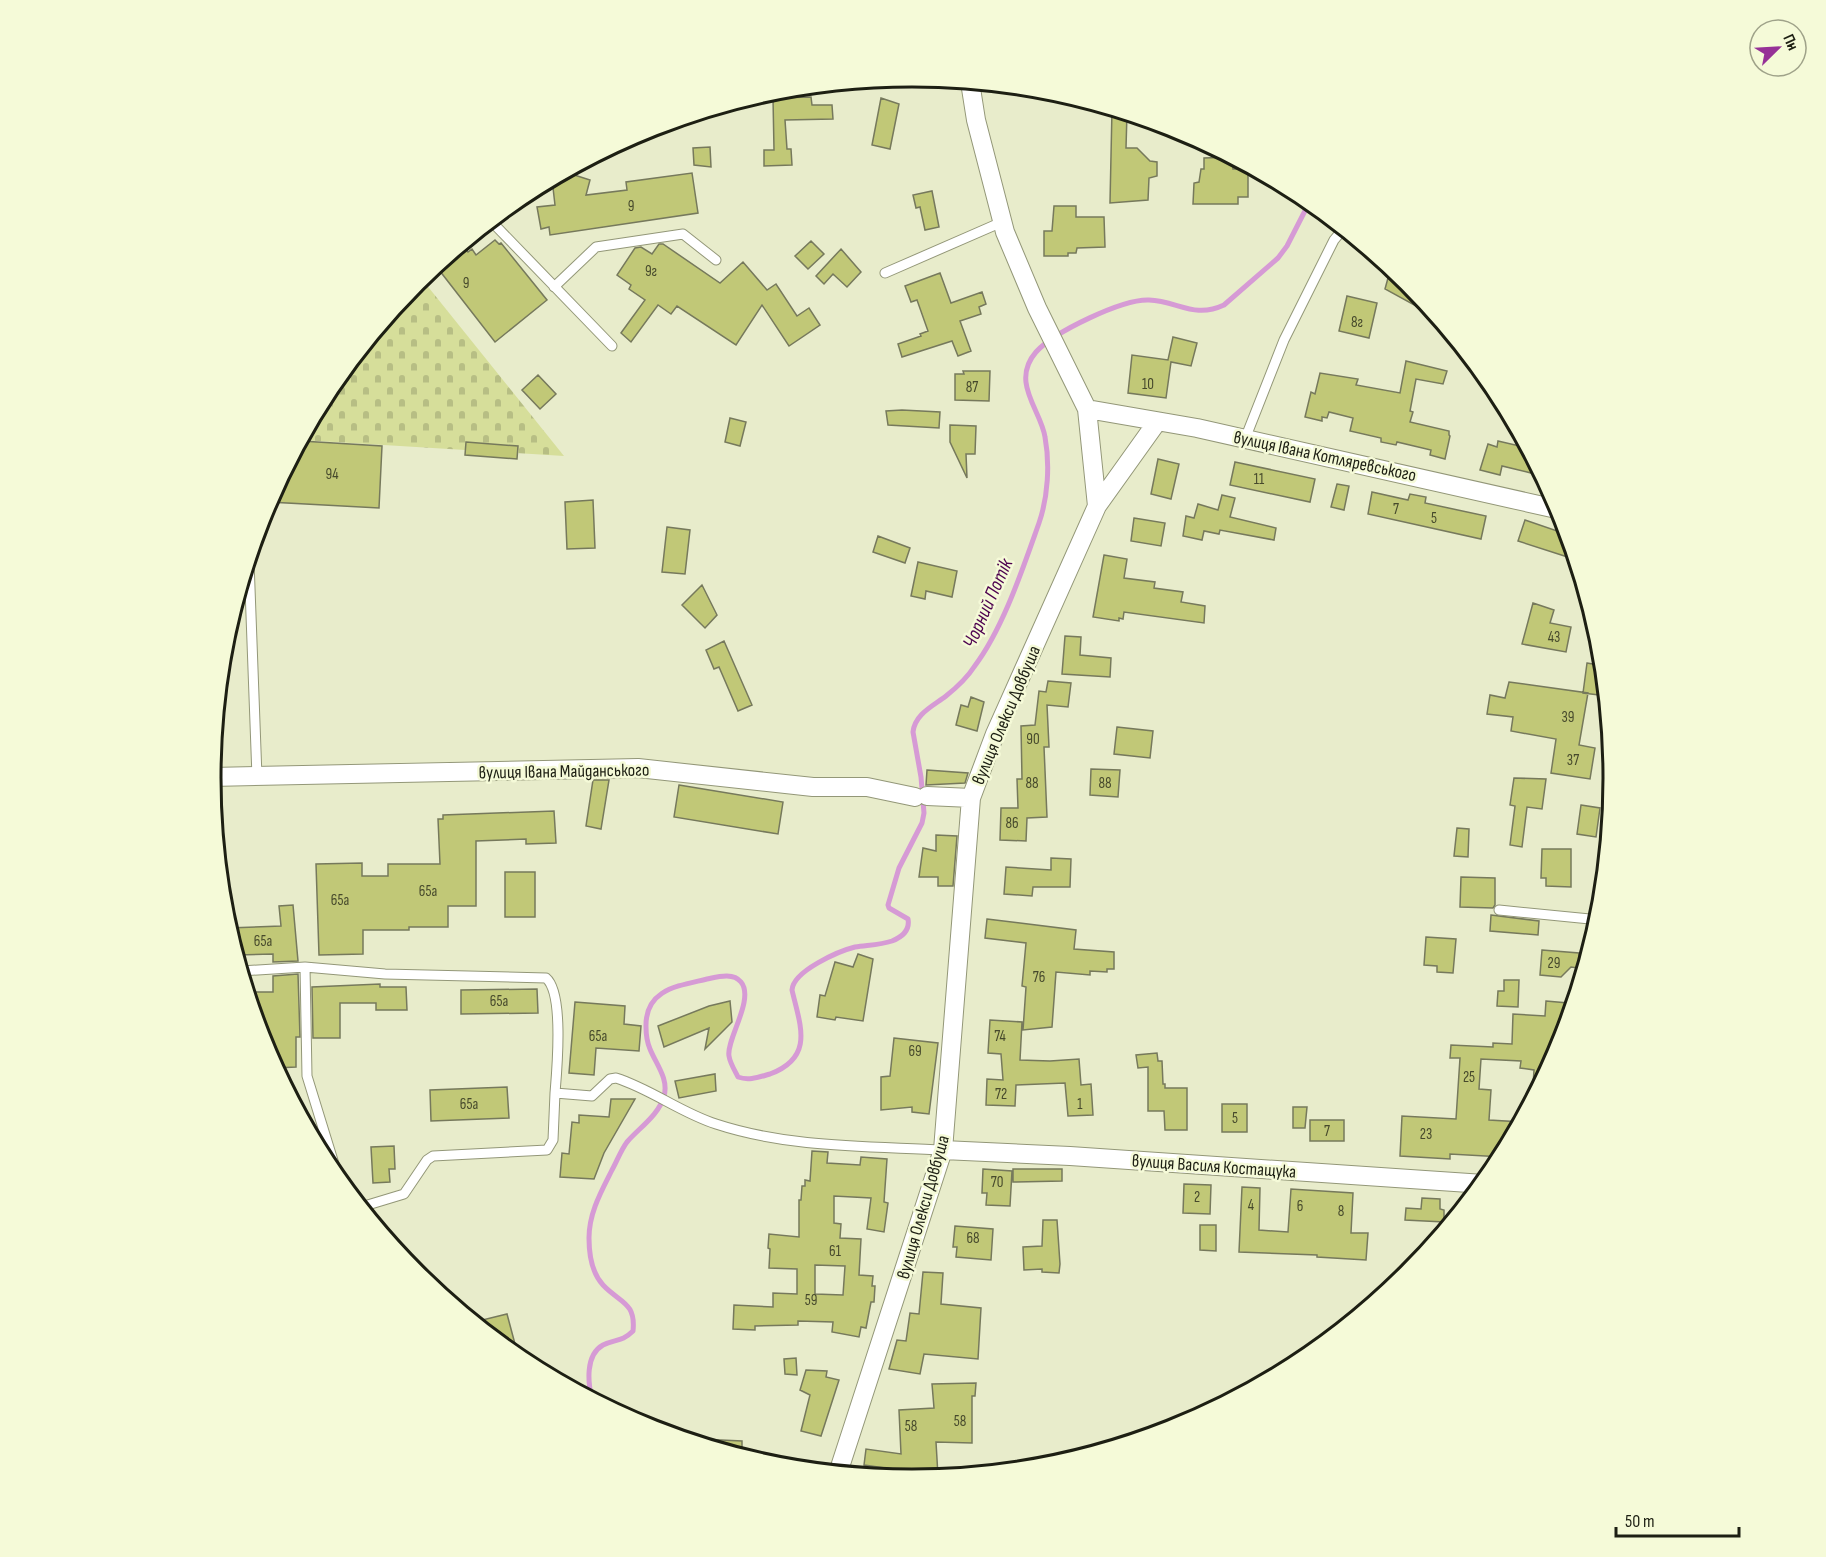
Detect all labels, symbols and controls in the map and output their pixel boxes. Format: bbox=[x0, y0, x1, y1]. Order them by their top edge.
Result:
north arrow bbox=[1748, 18, 1808, 78]
text: Пн bbox=[1779, 32, 1802, 53]
house number: 9 bbox=[628, 197, 634, 216]
house number: 9г bbox=[645, 262, 657, 281]
house number: 9 bbox=[463, 274, 469, 293]
house number: 8г bbox=[1351, 313, 1363, 332]
house number: 10 bbox=[1142, 375, 1154, 394]
house number: 87 bbox=[966, 378, 978, 397]
street label: вулиця Івана Котляревського bbox=[1232, 427, 1418, 486]
house number: 94 bbox=[326, 465, 338, 484]
house number: 11 bbox=[1254, 470, 1265, 489]
house number: 7 bbox=[1393, 500, 1399, 519]
house number: 5 bbox=[1431, 509, 1437, 528]
water label: Чорний Потік bbox=[958, 554, 1019, 652]
house number: 43 bbox=[1548, 628, 1560, 647]
street label: вулиця Олекси Довбуша bbox=[968, 643, 1045, 788]
house number: 39 bbox=[1562, 708, 1574, 727]
house number: 90 bbox=[1026, 730, 1040, 749]
house number: 37 bbox=[1567, 751, 1579, 770]
street label: вулиця Івана Майданського bbox=[479, 760, 649, 783]
house number: 88 bbox=[1025, 774, 1039, 793]
house number: 88 bbox=[1098, 774, 1112, 793]
house number: 86 bbox=[1005, 814, 1019, 833]
house number: 65а bbox=[419, 882, 437, 901]
house number: 65а bbox=[331, 891, 349, 910]
house number: 65а bbox=[254, 932, 272, 951]
house number: 29 bbox=[1548, 954, 1560, 973]
house number: 76 bbox=[1033, 968, 1045, 987]
house number: 65а bbox=[490, 992, 508, 1011]
house number: 65а bbox=[589, 1027, 607, 1046]
house number: 74 bbox=[994, 1027, 1006, 1046]
house number: 69 bbox=[908, 1042, 922, 1061]
house number: 25 bbox=[1463, 1068, 1475, 1087]
house number: 72 bbox=[995, 1085, 1007, 1104]
house number: 65а bbox=[460, 1095, 478, 1114]
house number: 1 bbox=[1077, 1095, 1083, 1114]
house number: 5 bbox=[1232, 1109, 1238, 1128]
house number: 7 bbox=[1324, 1122, 1330, 1141]
house number: 23 bbox=[1420, 1125, 1432, 1144]
street label: вулиця Олекси Довбуша bbox=[893, 1133, 954, 1281]
street label: вулиця Василя Костащука bbox=[1131, 1150, 1297, 1183]
house number: 70 bbox=[991, 1173, 1003, 1192]
house number: 2 bbox=[1194, 1188, 1200, 1207]
house number: 4 bbox=[1248, 1196, 1254, 1215]
house number: 6 bbox=[1297, 1197, 1303, 1216]
house number: 8 bbox=[1338, 1202, 1344, 1221]
house number: 68 bbox=[966, 1229, 980, 1248]
house number: 61 bbox=[829, 1242, 842, 1261]
house number: 59 bbox=[805, 1291, 817, 1310]
house number: 58 bbox=[954, 1412, 966, 1431]
house number: 58 bbox=[905, 1417, 917, 1436]
scale bar bbox=[1616, 1500, 1739, 1538]
text: 50 m bbox=[1625, 1511, 1655, 1532]

